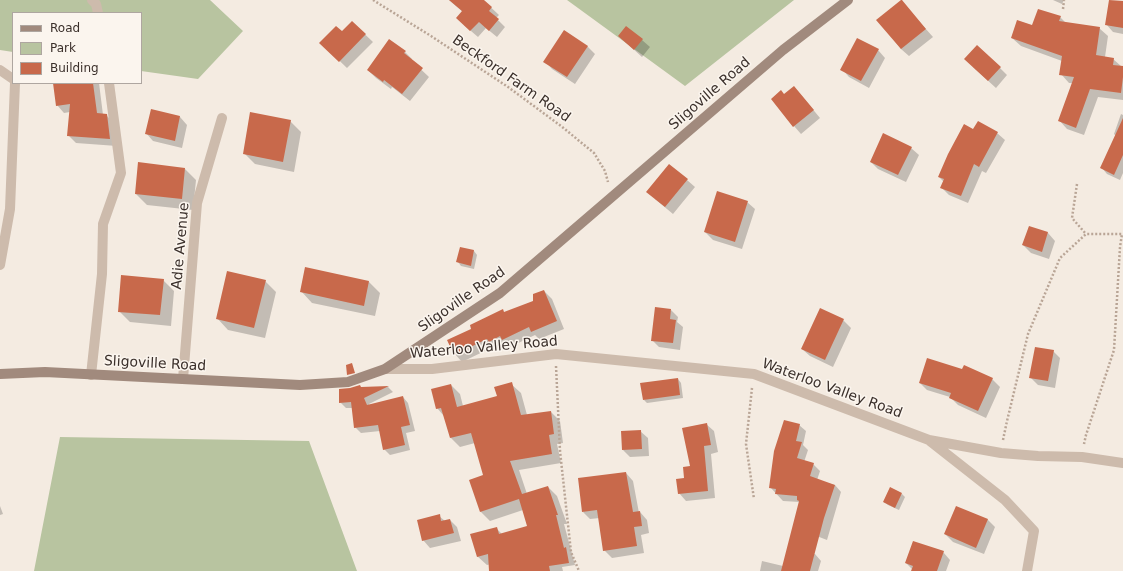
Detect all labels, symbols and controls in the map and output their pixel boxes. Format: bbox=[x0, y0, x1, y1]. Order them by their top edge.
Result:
legend bbox=[12, 12, 142, 84]
text: Road bbox=[50, 21, 80, 35]
street label: Beckford Farm Road bbox=[449, 32, 573, 126]
text: Park bbox=[50, 41, 76, 55]
street label: Sligoville Road bbox=[666, 54, 754, 134]
text: Building bbox=[50, 61, 99, 75]
street label: Adie Avenue bbox=[169, 202, 193, 290]
street label: Sligoville Road bbox=[415, 264, 509, 336]
street label: Waterloo Valley Road bbox=[409, 333, 559, 363]
street label: Sligoville Road bbox=[103, 353, 207, 375]
street label: Waterloo Valley Road bbox=[760, 356, 904, 422]

